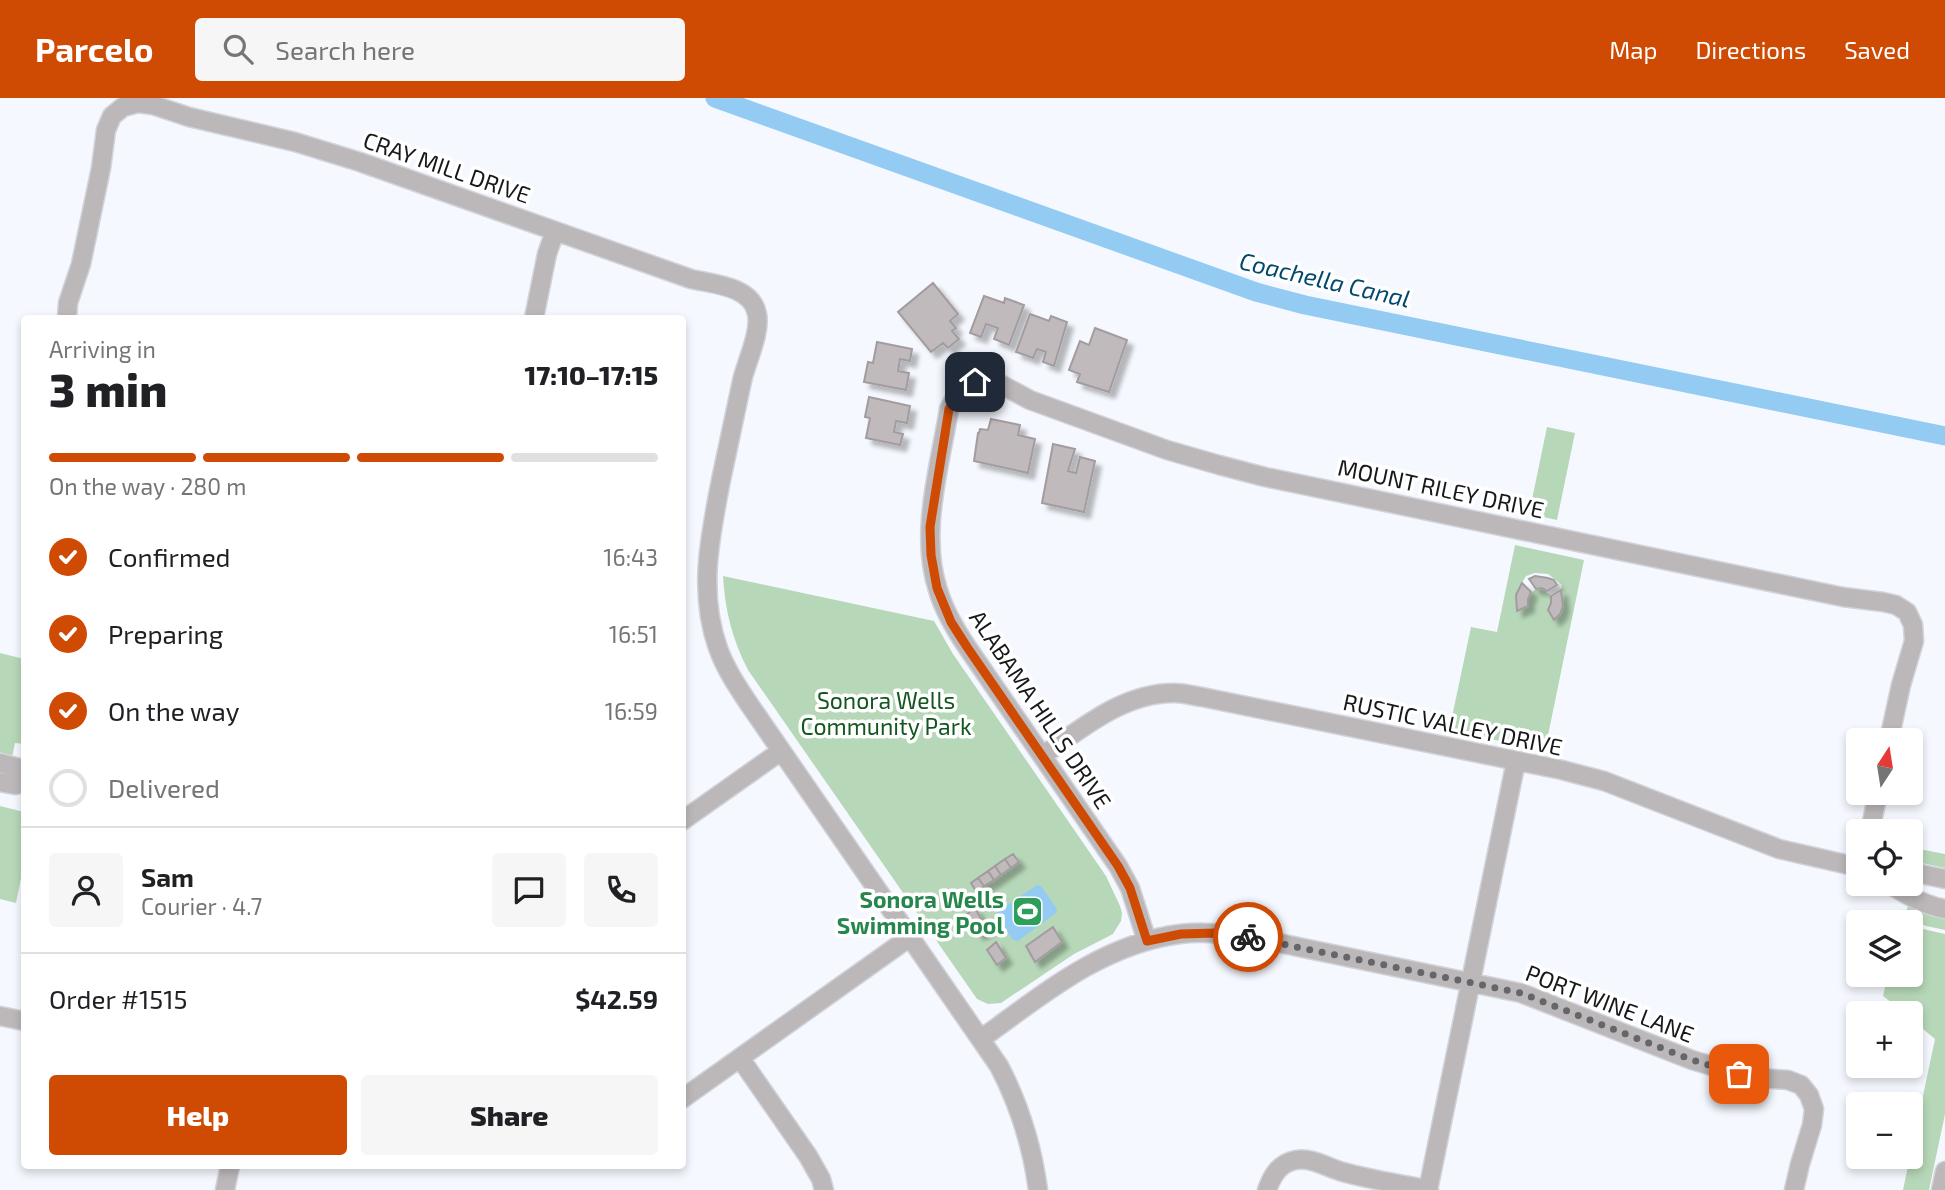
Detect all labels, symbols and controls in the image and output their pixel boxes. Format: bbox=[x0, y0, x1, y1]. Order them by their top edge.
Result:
search box bbox=[195, 18, 685, 81]
text: Parcelo bbox=[35, 29, 153, 69]
icon: search bbox=[219, 30, 257, 68]
text: Search here bbox=[275, 34, 415, 65]
text: Map bbox=[1609, 35, 1657, 64]
text: Directions bbox=[1695, 35, 1806, 64]
text: Saved bbox=[1844, 35, 1910, 64]
street label: CRAY MILL DRIVE bbox=[360, 125, 534, 209]
water label: Coachella Canal bbox=[1237, 245, 1413, 313]
text: Arriving in bbox=[49, 335, 156, 363]
pin bbox=[945, 352, 1005, 412]
text: 17:10–17:15 bbox=[525, 359, 658, 390]
text: 3 min bbox=[49, 361, 167, 416]
icon: home bbox=[956, 363, 994, 401]
street label: MOUNT RILEY DRIVE bbox=[1335, 452, 1547, 524]
text: On the way · 280 m bbox=[49, 472, 246, 500]
icon: check bbox=[49, 538, 87, 576]
text: Confirmed bbox=[108, 541, 231, 572]
text: 16:43 bbox=[603, 543, 658, 571]
street label: ALABAMA HILLS DRIVE bbox=[964, 604, 1118, 814]
icon: check bbox=[49, 615, 87, 653]
text: Preparing bbox=[108, 618, 223, 649]
text: 16:51 bbox=[609, 620, 658, 648]
park label: Sonora Wells Community Park bbox=[800, 686, 972, 740]
street label: RUSTIC VALLEY DRIVE bbox=[1341, 687, 1565, 761]
icon: check bbox=[49, 692, 87, 730]
text: On the way bbox=[108, 695, 239, 726]
text: 16:59 bbox=[605, 697, 658, 725]
north arrow bbox=[1846, 728, 1923, 805]
map controls bbox=[1846, 728, 1923, 1169]
text: Delivered bbox=[108, 772, 220, 803]
button: locate bbox=[1846, 819, 1923, 896]
button: person bbox=[49, 853, 123, 927]
button: chat bbox=[492, 853, 566, 927]
button: phone bbox=[584, 853, 658, 927]
text: Sam bbox=[141, 861, 194, 892]
place label: Sonora Wells Swimming Pool bbox=[837, 885, 1004, 939]
text: Courier · 4.7 bbox=[141, 892, 262, 920]
sports icon: Sonora Wells Swimming Pool bbox=[1010, 895, 1044, 929]
courier bbox=[1213, 902, 1283, 972]
button: layers bbox=[1846, 910, 1923, 987]
icon: bike bbox=[1229, 918, 1267, 956]
street label: PORT WINE LANE bbox=[1522, 958, 1698, 1048]
text: Order #1515 bbox=[49, 983, 187, 1014]
text: $42.59 bbox=[575, 983, 658, 1014]
button: + bbox=[1846, 1001, 1923, 1078]
pin bbox=[1709, 1044, 1769, 1104]
icon: bag bbox=[1720, 1055, 1758, 1093]
button: Help bbox=[49, 1075, 347, 1155]
button: Share bbox=[361, 1075, 658, 1155]
button: − bbox=[1846, 1092, 1923, 1169]

